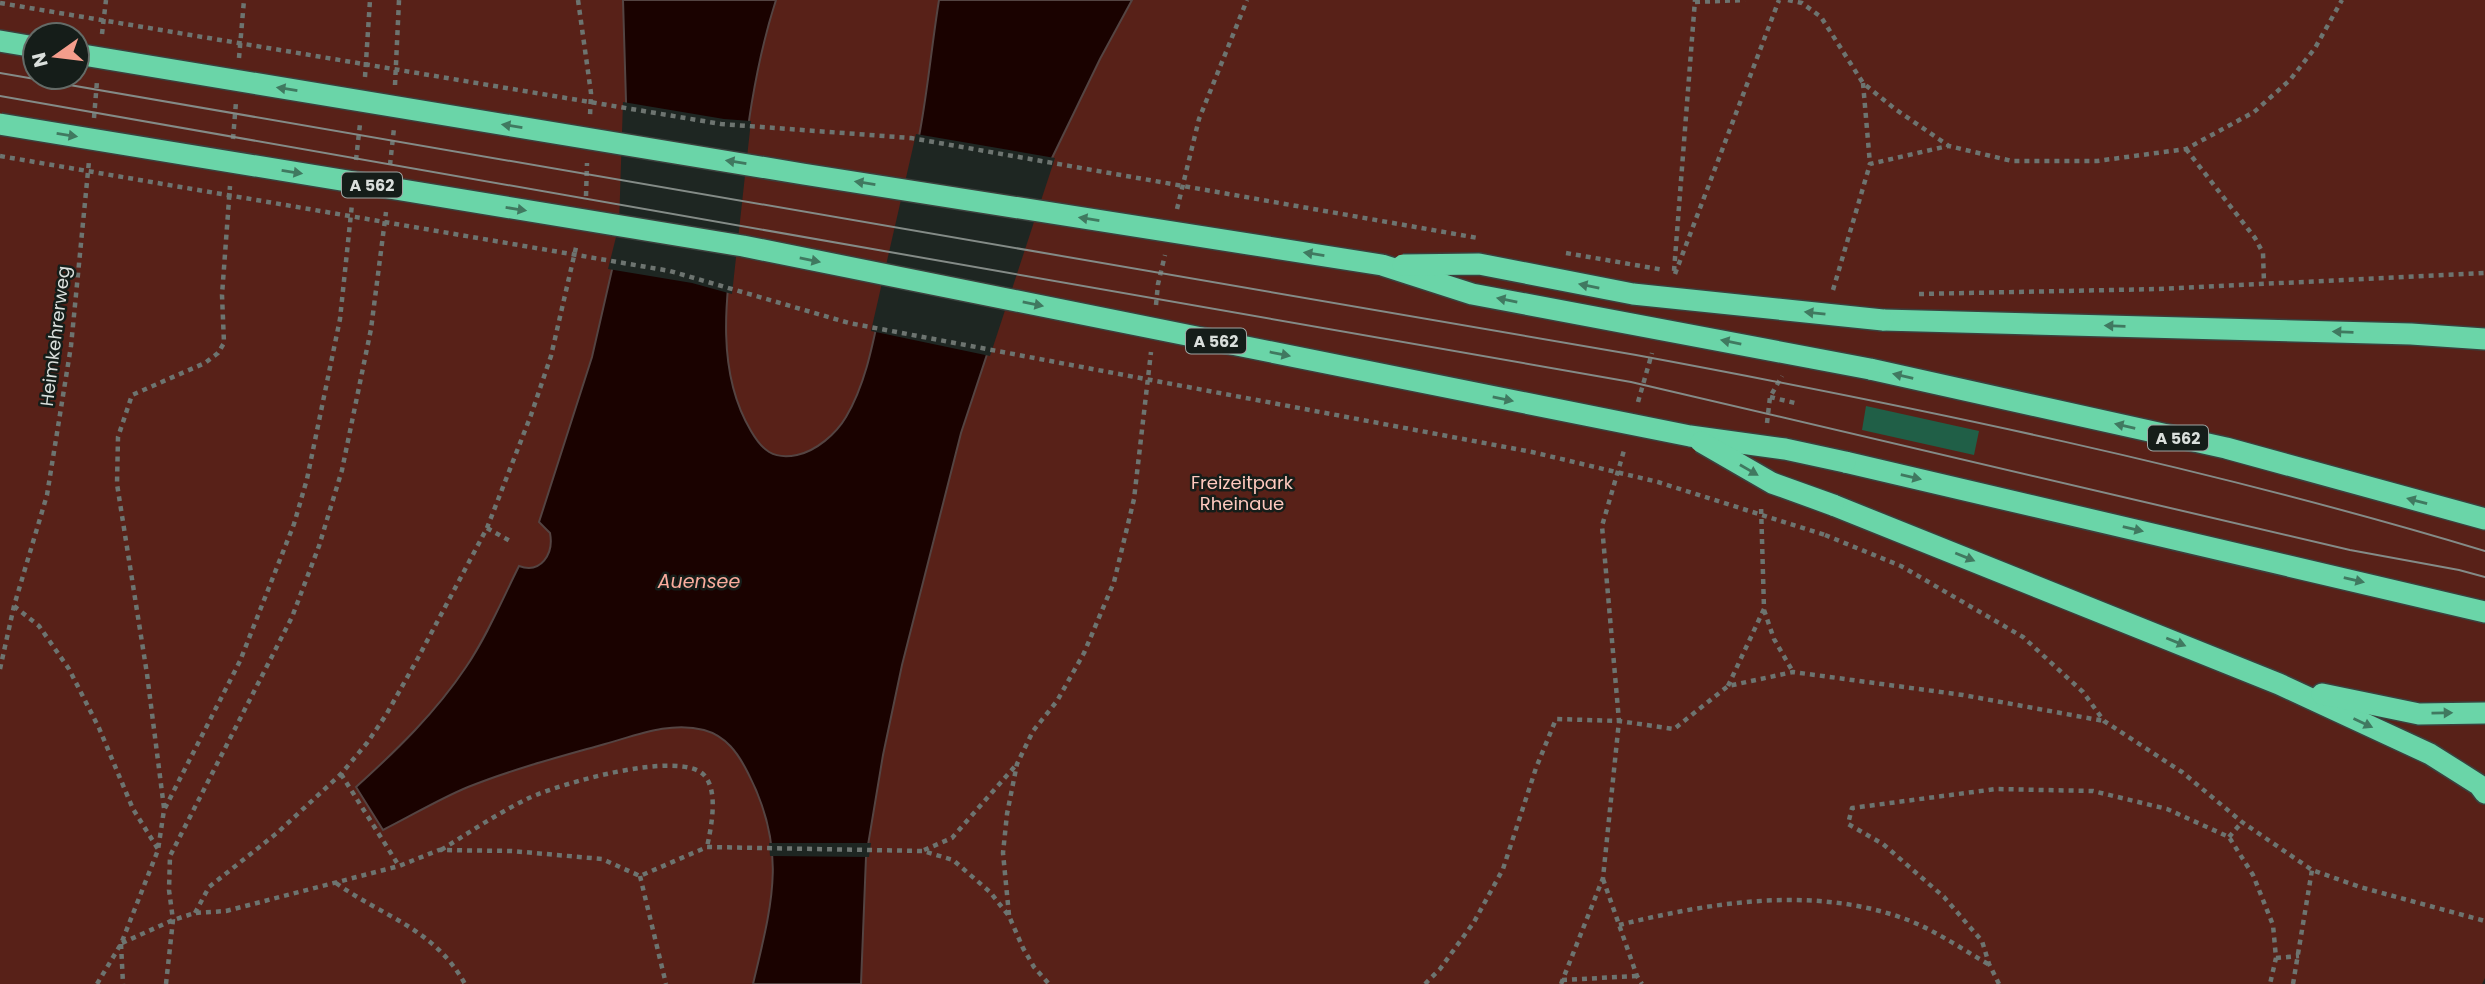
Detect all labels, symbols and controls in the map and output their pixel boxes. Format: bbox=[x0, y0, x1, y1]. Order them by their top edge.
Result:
north arrow bbox=[21, 21, 91, 91]
text: N bbox=[25, 50, 55, 70]
one-way arrow bbox=[276, 83, 298, 94]
one-way arrow bbox=[500, 120, 522, 131]
one-way arrow bbox=[56, 130, 78, 141]
one-way arrow bbox=[725, 156, 747, 167]
one-way arrow bbox=[281, 167, 303, 178]
road number: A 562 bbox=[342, 172, 402, 197]
one-way arrow bbox=[854, 177, 876, 188]
one-way arrow bbox=[505, 204, 527, 215]
one-way arrow bbox=[1078, 213, 1100, 224]
one-way arrow bbox=[1303, 248, 1325, 259]
one-way arrow bbox=[799, 254, 821, 265]
street label: Heimkehrerweg bbox=[34, 264, 76, 408]
one-way arrow bbox=[1578, 280, 1600, 291]
one-way arrow bbox=[1496, 295, 1518, 306]
one-way arrow bbox=[1022, 299, 1044, 310]
one-way arrow bbox=[1804, 307, 1826, 318]
one-way arrow bbox=[2104, 320, 2126, 332]
one-way arrow bbox=[2331, 327, 2353, 338]
road number: A 562 bbox=[1186, 328, 1246, 354]
one-way arrow bbox=[1720, 337, 1742, 348]
one-way arrow bbox=[1269, 349, 1291, 360]
one-way arrow bbox=[1892, 370, 1914, 381]
one-way arrow bbox=[1492, 393, 1514, 404]
one-way arrow bbox=[2114, 420, 2136, 431]
road number: A 562 bbox=[2148, 426, 2208, 450]
one-way arrow bbox=[1739, 464, 1759, 476]
park label: Freizeitpark Rheinaue bbox=[1191, 470, 1294, 516]
one-way arrow bbox=[1900, 472, 1922, 483]
one-way arrow bbox=[2406, 495, 2427, 505]
one-way arrow bbox=[2122, 523, 2144, 534]
one-way arrow bbox=[1954, 552, 1975, 563]
water label: Auensee bbox=[657, 568, 740, 595]
one-way arrow bbox=[2343, 575, 2365, 586]
one-way arrow bbox=[2165, 637, 2186, 648]
one-way arrow bbox=[2431, 708, 2453, 719]
one-way arrow bbox=[2353, 717, 2373, 729]

